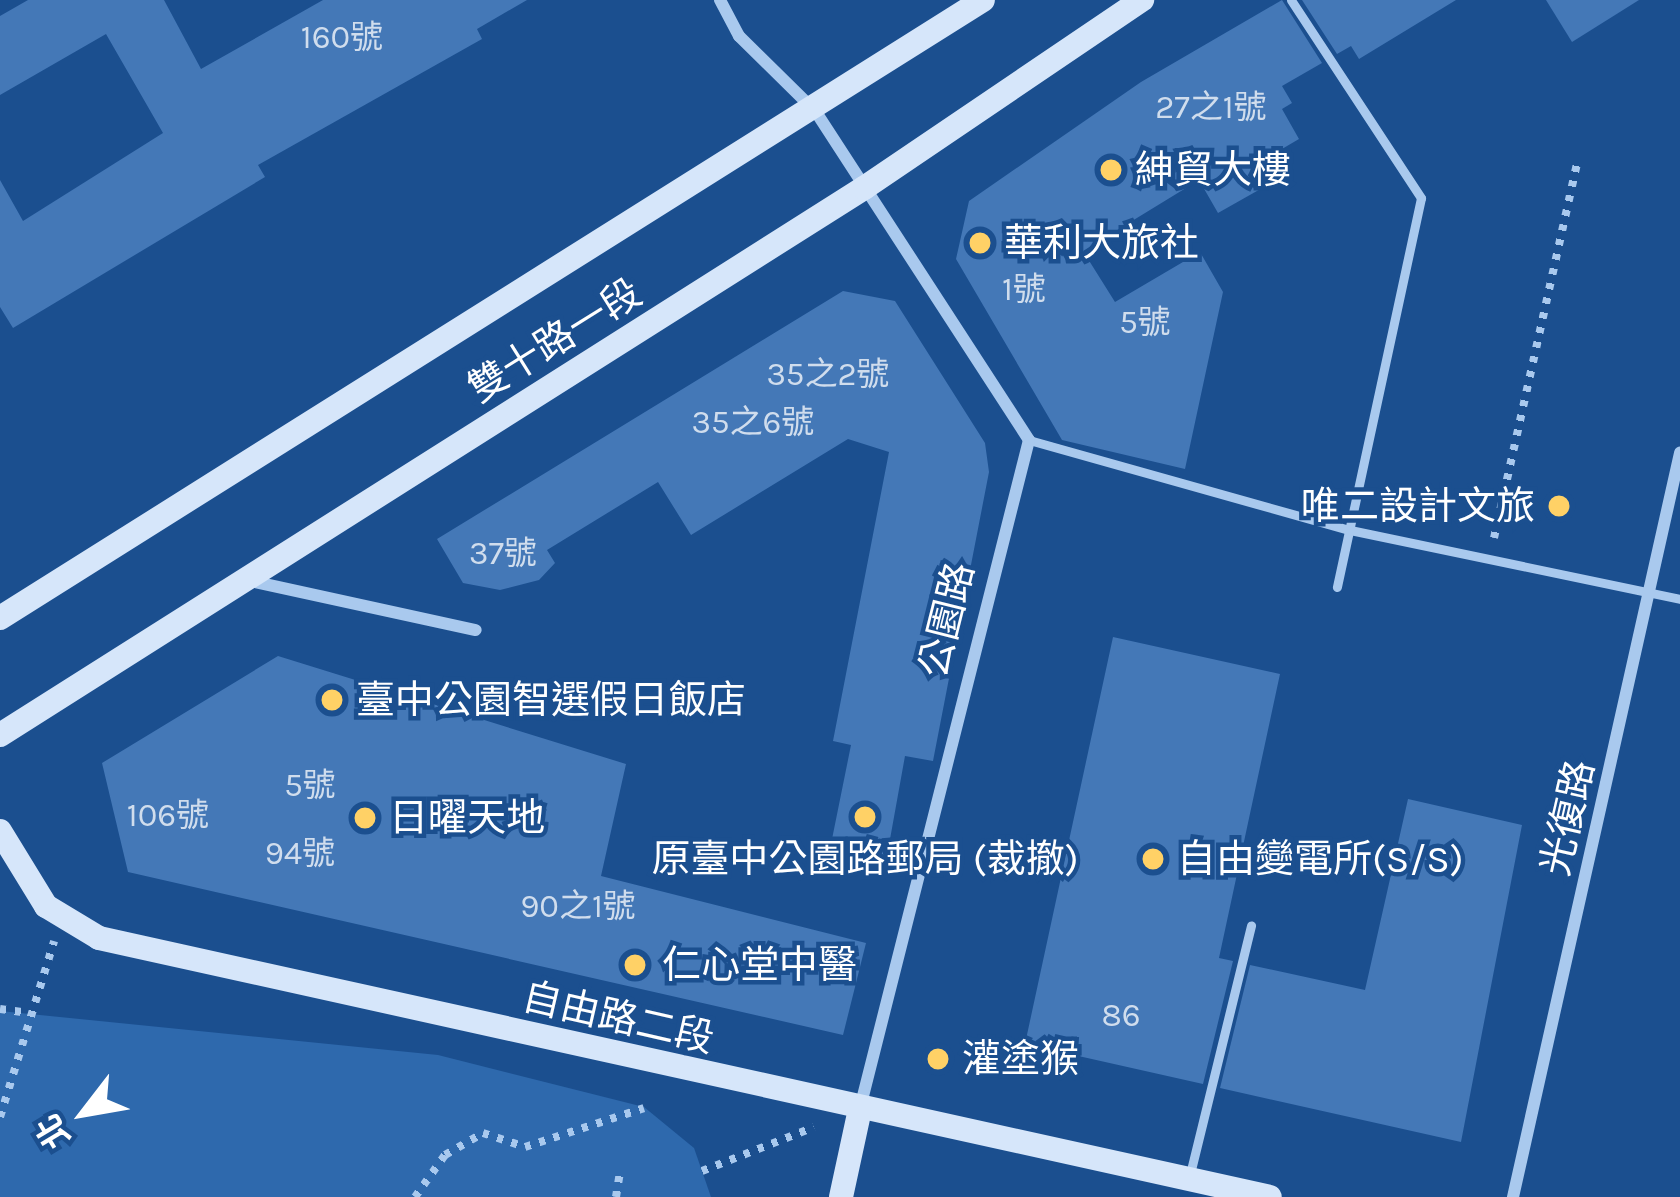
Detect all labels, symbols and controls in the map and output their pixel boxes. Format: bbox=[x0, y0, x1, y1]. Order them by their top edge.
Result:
house number: 160號 bbox=[301, 18, 383, 58]
house number: 27之1號 bbox=[1155, 88, 1267, 128]
place label: 紳貿大樓 bbox=[1135, 147, 1291, 193]
marker: 紳貿大樓 bbox=[1098, 157, 1124, 183]
place label: 華利大旅社 bbox=[1004, 220, 1199, 266]
marker: 華利大旅社 bbox=[967, 230, 993, 256]
street label: 雙十路一段 bbox=[460, 269, 650, 413]
house number: 1號 bbox=[1002, 270, 1046, 310]
house number: 5號 bbox=[1119, 303, 1171, 343]
house number: 35之2號 bbox=[766, 355, 890, 395]
house number: 35之6號 bbox=[691, 403, 815, 443]
place label: 唯二設計文旅 bbox=[1301, 483, 1535, 529]
marker: 唯二設計文旅 bbox=[1546, 493, 1572, 519]
house number: 37號 bbox=[469, 534, 537, 574]
street label: 公園路 bbox=[910, 558, 984, 682]
place label: 臺中公園智選假日飯店 bbox=[356, 677, 746, 723]
marker: 臺中公園智選假日飯店 bbox=[319, 687, 345, 713]
street label: 光復路 bbox=[1532, 756, 1604, 880]
house number: 5號 bbox=[284, 766, 336, 806]
place label: 日曜天地 bbox=[389, 795, 545, 841]
house number: 106號 bbox=[127, 796, 209, 836]
marker: 原臺中公園路郵局 (裁撤) bbox=[852, 804, 878, 830]
marker: 日曜天地 bbox=[352, 805, 378, 831]
house number: 94號 bbox=[265, 834, 335, 874]
place label: 原臺中公園路郵局 (裁撤) bbox=[652, 836, 1078, 882]
place label: 自由變電所(S/S) bbox=[1177, 836, 1464, 882]
marker: 自由變電所(S/S) bbox=[1140, 846, 1166, 872]
house number: 90之1號 bbox=[520, 887, 636, 927]
place label: 仁心堂中醫 bbox=[662, 942, 857, 988]
marker: 仁心堂中醫 bbox=[619, 949, 651, 981]
street label: 自由路二段 bbox=[518, 973, 718, 1063]
house number: 86 bbox=[1101, 996, 1141, 1036]
place label: 灌塗猴 bbox=[962, 1036, 1079, 1082]
marker: 灌塗猴 bbox=[925, 1046, 951, 1072]
north arrow bbox=[24, 1053, 144, 1173]
text: 北 bbox=[28, 1108, 78, 1155]

